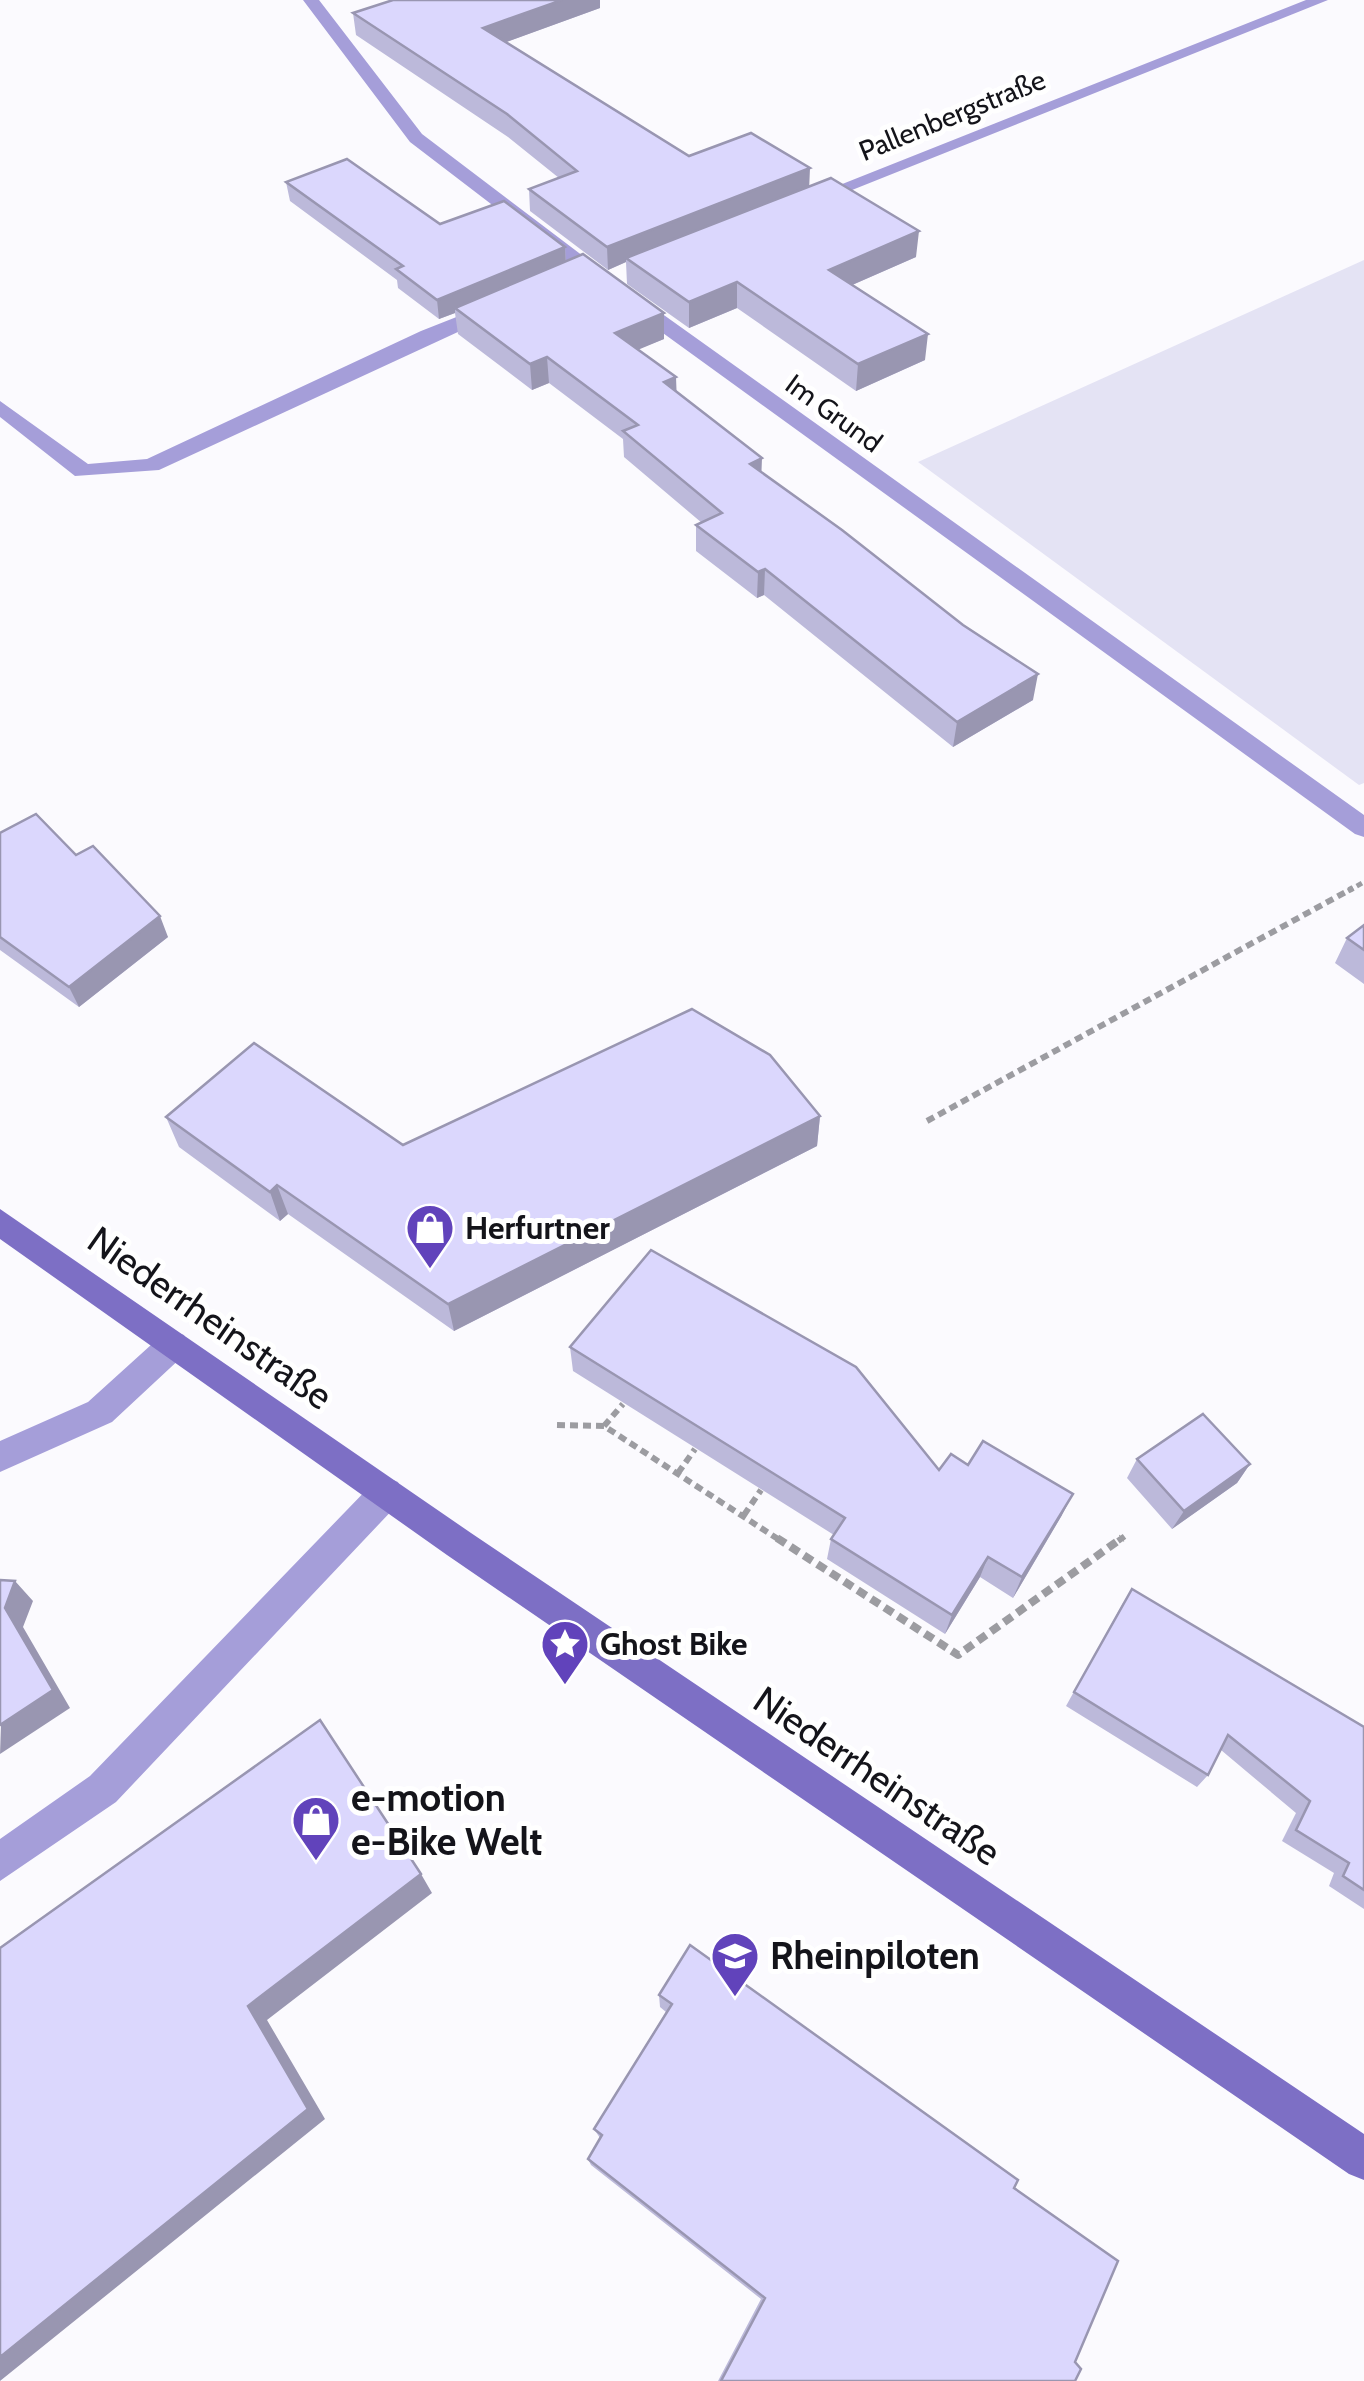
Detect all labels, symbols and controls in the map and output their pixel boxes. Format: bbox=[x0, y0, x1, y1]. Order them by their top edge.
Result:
street label: Pallenbergstraße bbox=[854, 62, 1050, 168]
street label: Im Grund bbox=[779, 367, 889, 459]
shop icon: Herfurtner bbox=[404, 1202, 456, 1270]
place label: Herfurtner bbox=[465, 1208, 610, 1247]
street label: Niederrheinstraße bbox=[79, 1216, 342, 1419]
place icon: Ghost Bike bbox=[539, 1618, 591, 1686]
place label: Ghost Bike bbox=[600, 1624, 748, 1663]
street label: Niederrheinstraße bbox=[745, 1676, 1010, 1875]
place label: e-motion e-Bike Welt bbox=[351, 1774, 542, 1865]
shop icon: e-motion e-Bike Welt bbox=[290, 1794, 342, 1862]
school or university icon: Rheinpiloten bbox=[709, 1930, 761, 1998]
place label: Rheinpiloten bbox=[770, 1932, 980, 1979]

